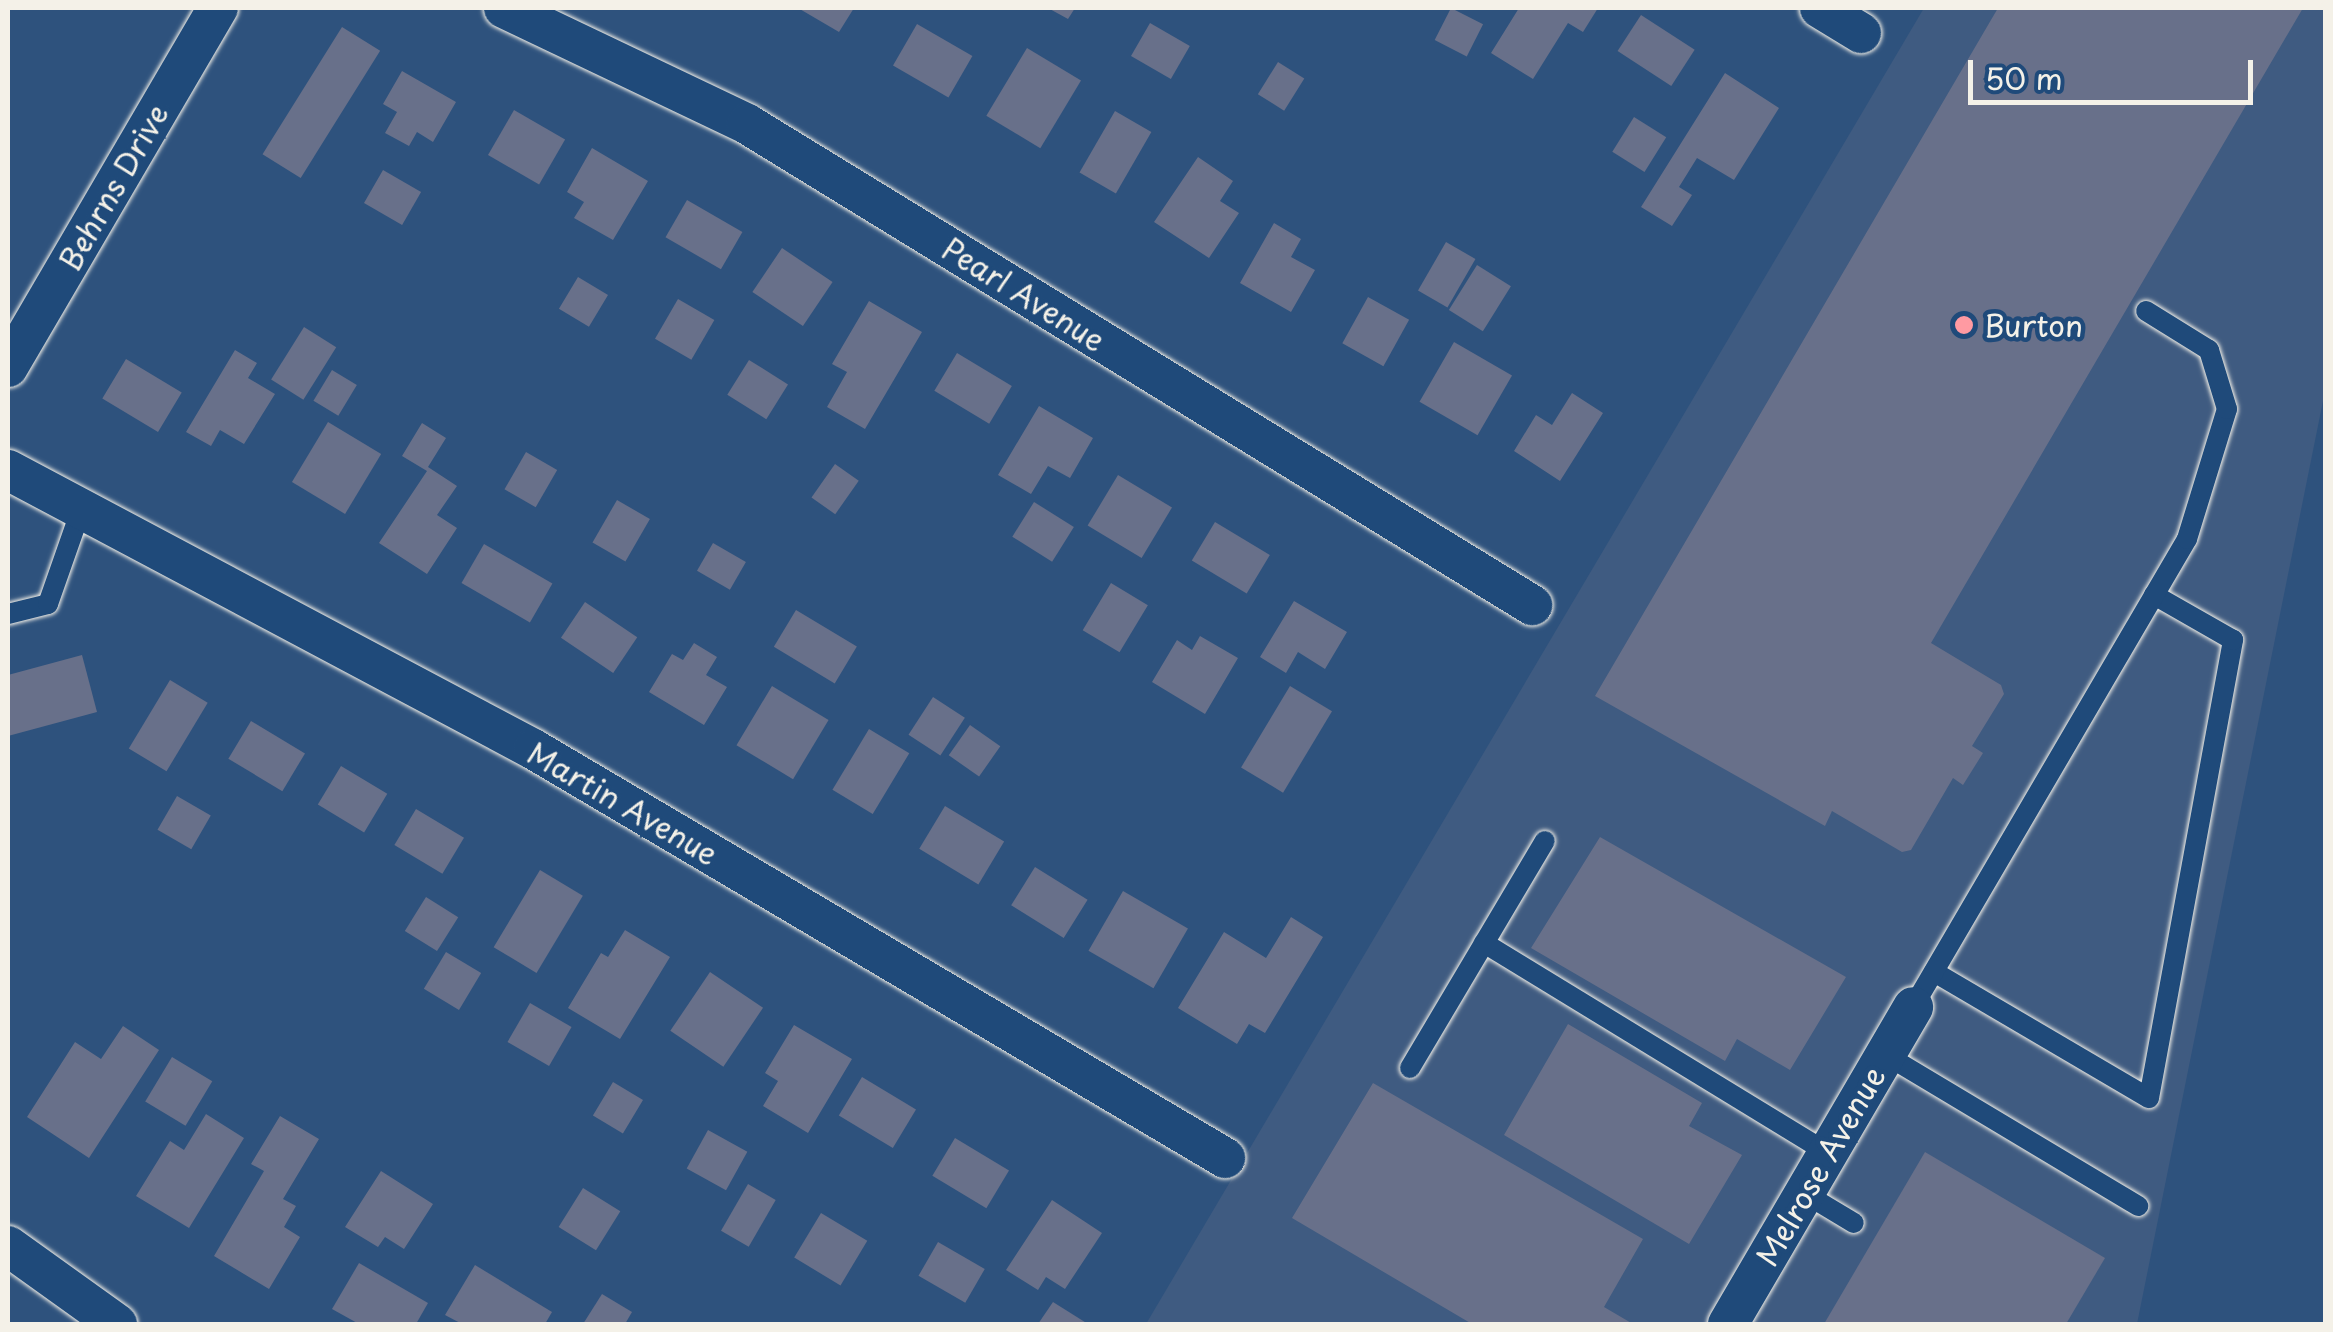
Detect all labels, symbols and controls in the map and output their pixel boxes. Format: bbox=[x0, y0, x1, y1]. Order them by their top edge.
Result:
scale bar bbox=[1973, 40, 2258, 102]
text: 50 m bbox=[1985, 55, 2063, 100]
street label: Behrns Drive bbox=[51, 97, 175, 277]
street label: Pearl Avenue bbox=[936, 230, 1112, 358]
place label: Burton bbox=[1984, 307, 2083, 343]
marker: Burton bbox=[1953, 314, 1975, 336]
street label: Martin Avenue bbox=[522, 734, 724, 872]
street label: Melrose Avenue bbox=[1748, 1060, 1892, 1272]

